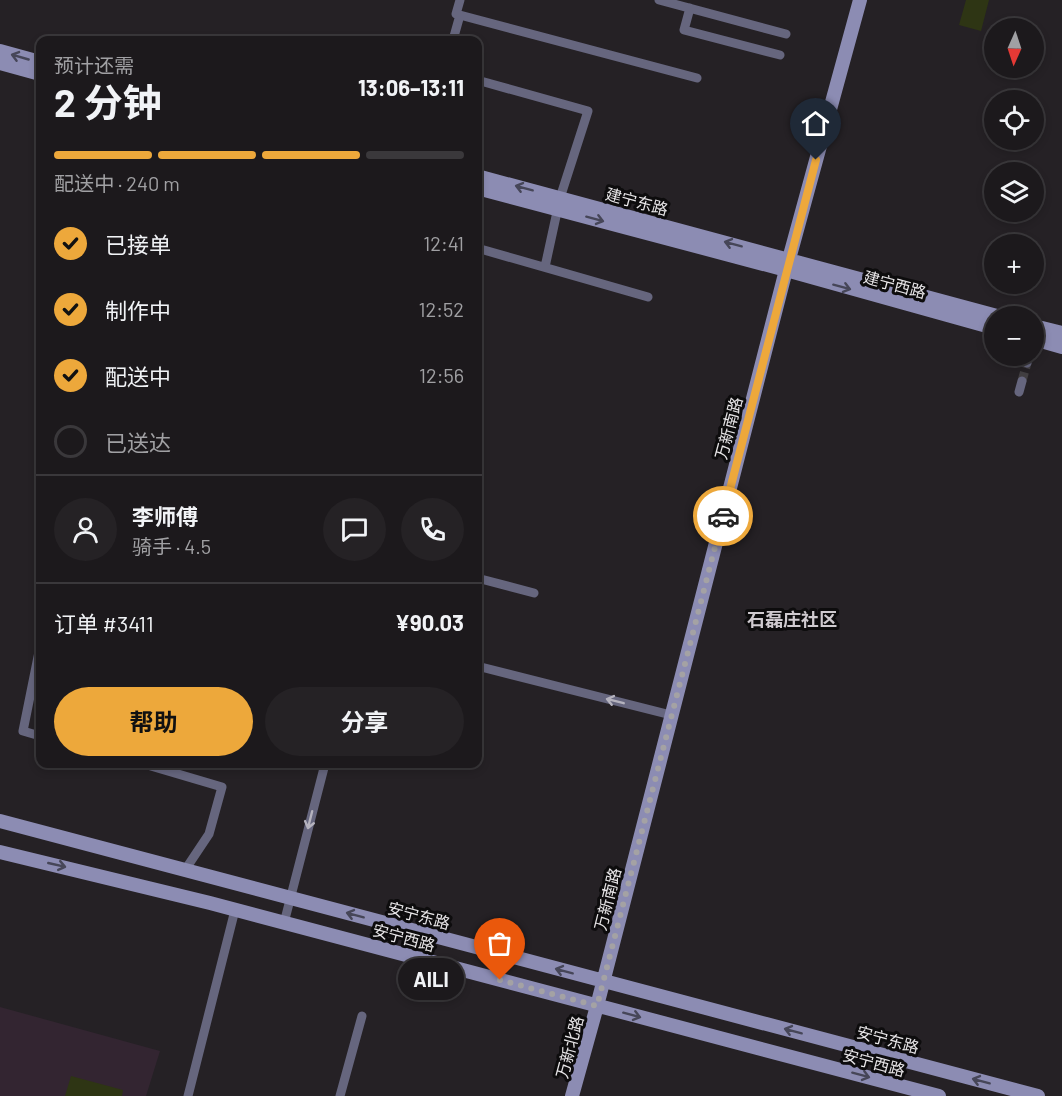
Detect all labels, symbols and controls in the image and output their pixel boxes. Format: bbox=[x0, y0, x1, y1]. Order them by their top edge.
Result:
north arrow bbox=[984, 18, 1044, 78]
map controls bbox=[984, 18, 1044, 366]
one-way arrow bbox=[11, 50, 30, 62]
text: 预计还需 bbox=[54, 53, 134, 77]
text: 13:06–13:11 bbox=[358, 74, 464, 100]
text: 2 分钟 bbox=[54, 78, 162, 125]
button: locate bbox=[984, 90, 1044, 150]
pin bbox=[790, 98, 841, 160]
icon: home bbox=[799, 107, 832, 140]
button: layers bbox=[984, 162, 1044, 222]
text: 配送中 · 240 m bbox=[54, 171, 180, 195]
one-way arrow bbox=[515, 182, 534, 194]
street label: 建宁东路 bbox=[604, 184, 670, 218]
one-way arrow bbox=[585, 214, 604, 225]
icon: check bbox=[54, 227, 87, 260]
text: 已接单 bbox=[105, 231, 171, 257]
text: 12:41 bbox=[423, 231, 464, 255]
button: + bbox=[984, 234, 1044, 294]
one-way arrow bbox=[723, 238, 742, 249]
street label: 建宁西路 bbox=[862, 267, 928, 301]
one-way arrow bbox=[832, 282, 851, 293]
icon: check bbox=[54, 293, 87, 326]
text: 制作中 bbox=[105, 297, 171, 323]
text: 12:52 bbox=[419, 297, 464, 321]
button: − bbox=[984, 306, 1044, 366]
icon: check bbox=[54, 359, 87, 392]
text: 配送中 bbox=[105, 363, 171, 389]
text: 12:56 bbox=[419, 363, 464, 387]
street label: 万新南路 bbox=[711, 395, 745, 461]
text: 已送达 bbox=[105, 429, 171, 455]
courier bbox=[693, 486, 753, 546]
button: person bbox=[54, 498, 117, 561]
button: chat bbox=[323, 498, 386, 561]
button: phone bbox=[401, 498, 464, 561]
icon: car bbox=[707, 500, 740, 533]
text: 李师傅 bbox=[132, 503, 198, 529]
text: 骑手 · 4.5 bbox=[132, 534, 211, 558]
district label: 石磊庄社区 bbox=[747, 608, 837, 630]
text: ¥90.03 bbox=[395, 609, 464, 635]
text: 订单 #3411 bbox=[54, 610, 154, 636]
button: 帮助 bbox=[54, 687, 253, 756]
button: 分享 bbox=[265, 687, 464, 756]
one-way arrow bbox=[605, 694, 624, 706]
one-way arrow bbox=[304, 810, 316, 829]
one-way arrow bbox=[47, 860, 66, 872]
street label: 万新南路 bbox=[590, 866, 624, 932]
street label: 安宁东路 bbox=[386, 898, 452, 932]
one-way arrow bbox=[346, 909, 365, 921]
pin bbox=[474, 918, 525, 980]
street label: 安宁西路 bbox=[371, 920, 437, 954]
icon: bag bbox=[483, 927, 516, 960]
callout: AILI bbox=[398, 959, 464, 1001]
one-way arrow bbox=[554, 964, 573, 976]
text: AILI bbox=[413, 967, 449, 991]
one-way arrow bbox=[622, 1009, 641, 1021]
street label: 万新北路 bbox=[552, 1014, 586, 1080]
street label: 安宁东路 bbox=[855, 1022, 921, 1056]
one-way arrow bbox=[784, 1025, 803, 1037]
street label: 安宁西路 bbox=[841, 1045, 907, 1079]
one-way arrow bbox=[851, 1070, 870, 1082]
one-way arrow bbox=[972, 1075, 991, 1086]

